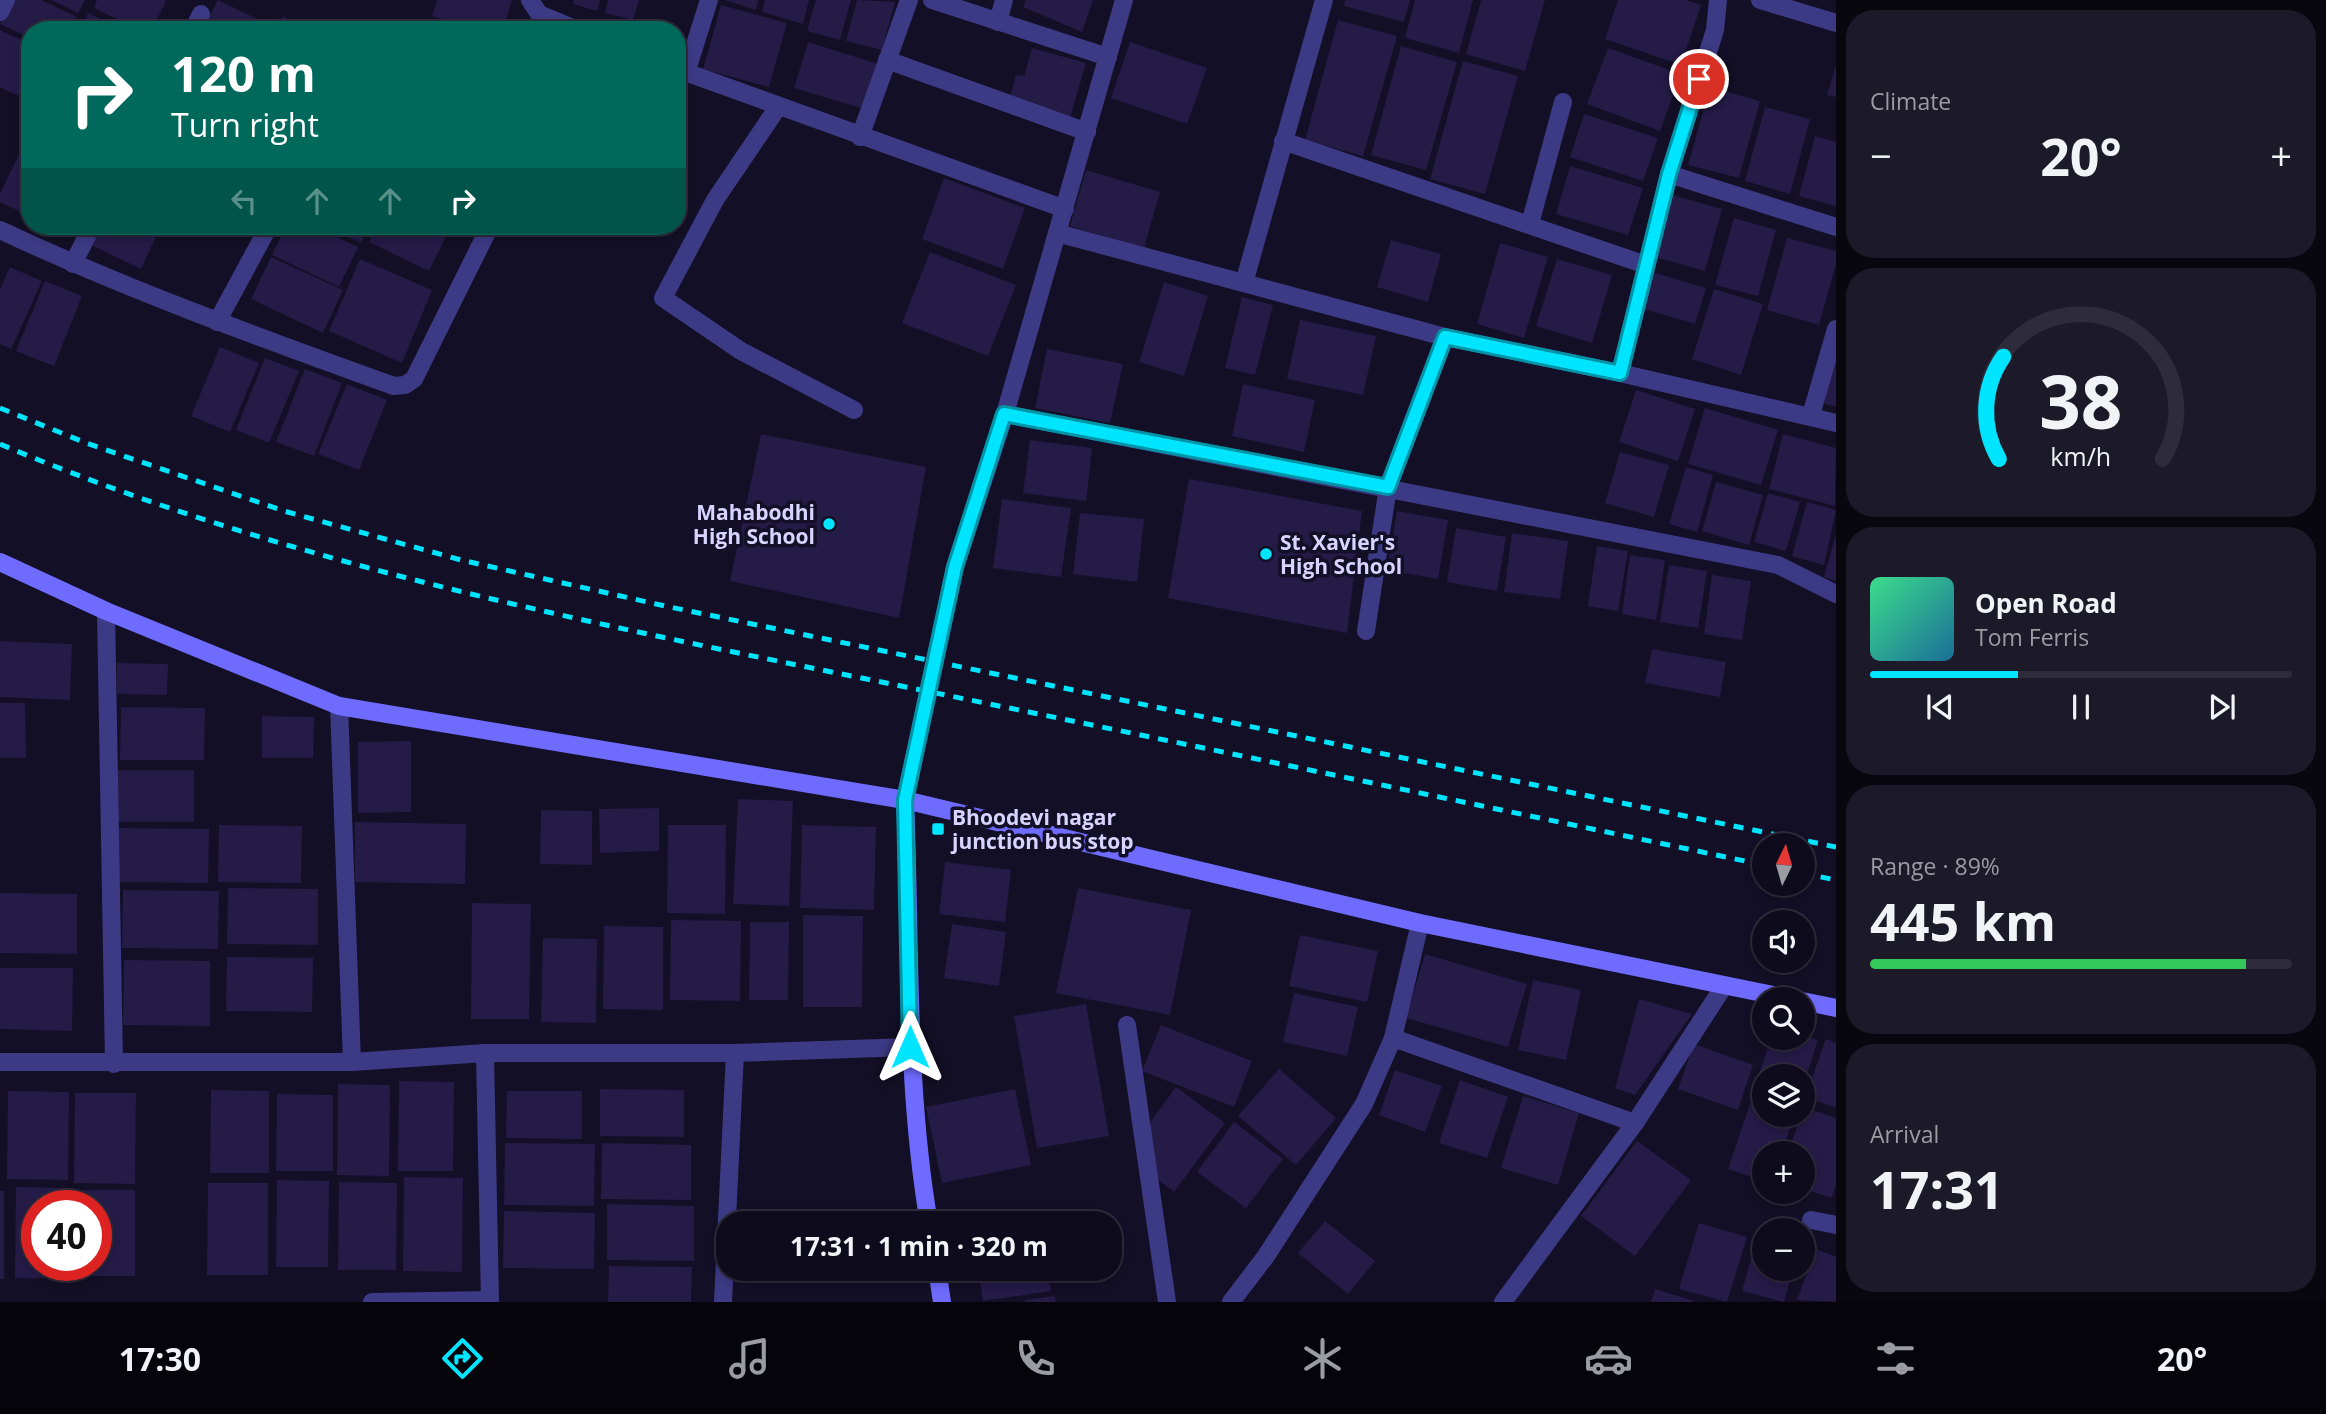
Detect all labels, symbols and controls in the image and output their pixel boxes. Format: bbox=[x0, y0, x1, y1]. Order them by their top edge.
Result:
text: 120 m bbox=[171, 40, 316, 106]
icon: right bbox=[56, 49, 147, 140]
pin bbox=[1669, 49, 1729, 109]
icon: arrive bbox=[1680, 60, 1718, 98]
text: Climate bbox=[1870, 85, 1951, 117]
text: Turn right bbox=[171, 103, 319, 146]
text: 20° bbox=[2040, 120, 2122, 191]
text: − bbox=[1870, 129, 1892, 181]
text: + bbox=[2270, 129, 2292, 181]
icon: left bbox=[225, 182, 263, 220]
icon: ahead bbox=[298, 182, 336, 220]
icon: ahead bbox=[371, 182, 409, 220]
icon: right bbox=[444, 182, 482, 220]
text: 38 bbox=[2039, 351, 2123, 450]
text: km/h bbox=[2051, 438, 2111, 472]
place label: Mahabodhi High School bbox=[693, 498, 815, 550]
marker: Mahabodhi High School bbox=[821, 516, 837, 532]
place label: St. Xavier's High School bbox=[1280, 528, 1402, 580]
marker: St. Xavier's High School bbox=[1258, 546, 1274, 562]
text: Open Road bbox=[1975, 585, 2117, 621]
text: Tom Ferris bbox=[1975, 621, 2089, 653]
icon: previous bbox=[1921, 688, 1959, 726]
icon: pause bbox=[2062, 688, 2100, 726]
icon: next bbox=[2203, 688, 2241, 726]
place label: Bhoodevi nagar junction bus stop bbox=[950, 803, 1133, 855]
marker: Bhoodevi nagar junction bus stop bbox=[930, 821, 946, 837]
north arrow bbox=[1752, 833, 1815, 896]
map controls bbox=[1752, 833, 1815, 1281]
text: Range · 89% bbox=[1870, 850, 2000, 882]
text: 445 km bbox=[1870, 885, 2056, 956]
button: sound bbox=[1752, 910, 1815, 973]
button: search bbox=[1752, 987, 1815, 1050]
position arrow bbox=[873, 1010, 947, 1084]
button: layers bbox=[1752, 1064, 1815, 1127]
text: Arrival bbox=[1870, 1118, 1939, 1150]
button: + bbox=[1752, 1141, 1815, 1204]
text: 17:31 bbox=[1870, 1153, 2004, 1224]
speed limit sign: 40 bbox=[21, 1190, 112, 1281]
button: − bbox=[1752, 1218, 1815, 1281]
text: 17:31 · 1 min · 320 m bbox=[790, 1228, 1048, 1264]
icon: directions bbox=[438, 1334, 487, 1383]
icon: music bbox=[725, 1334, 774, 1383]
icon: phone bbox=[1011, 1334, 1060, 1383]
icon: climate bbox=[1298, 1334, 1347, 1383]
icon: car bbox=[1584, 1334, 1633, 1383]
icon: filters bbox=[1871, 1334, 1920, 1383]
text: 17:30 bbox=[119, 1337, 201, 1380]
text: 20° bbox=[2157, 1337, 2207, 1380]

